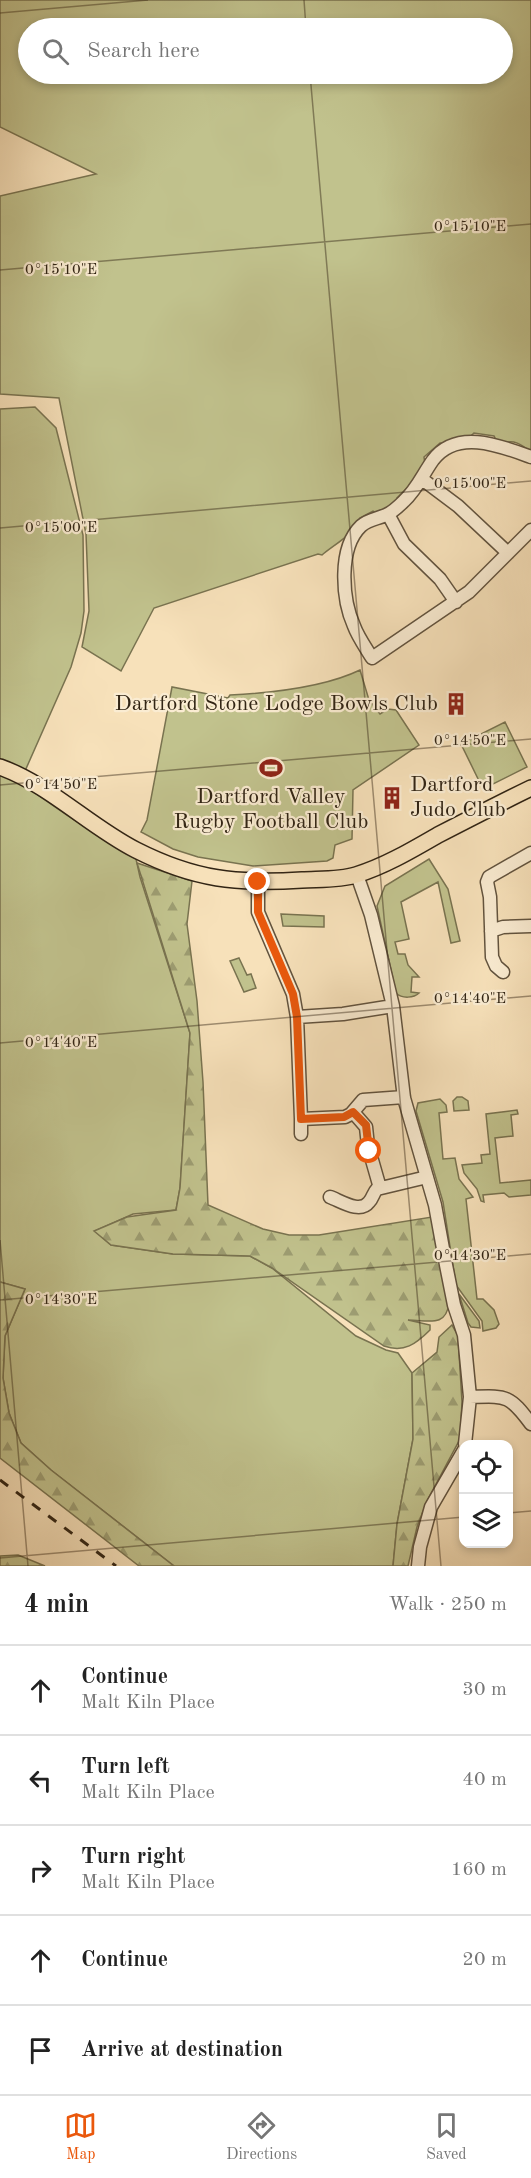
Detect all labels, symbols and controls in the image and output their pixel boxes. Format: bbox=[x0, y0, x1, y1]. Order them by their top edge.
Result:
search box bbox=[18, 18, 513, 84]
icon: search bbox=[39, 35, 72, 68]
text: Search here bbox=[87, 40, 200, 62]
text: 0°15'10"E bbox=[434, 220, 506, 235]
text: 0°15'10"E bbox=[25, 263, 97, 278]
text: 0°15'00"E bbox=[434, 477, 506, 492]
text: 0°15'00"E bbox=[25, 521, 97, 536]
building icon: Dartford Stone Lodge Bowls Club bbox=[443, 691, 469, 717]
place label: Dartford Stone Lodge Bowls Club bbox=[115, 693, 438, 715]
text: 0°14'50"E bbox=[434, 734, 506, 749]
sports icon: Dartford Valley Rugby Football Club bbox=[258, 755, 284, 781]
place label: Dartford Judo Club bbox=[410, 774, 506, 821]
text: 0°14'50"E bbox=[25, 778, 97, 793]
building icon: Dartford Judo Club bbox=[379, 785, 405, 811]
place label: Dartford Valley Rugby Football Club bbox=[173, 786, 369, 833]
route end bbox=[244, 868, 270, 894]
text: 0°14'40"E bbox=[434, 992, 506, 1007]
text: 0°14'40"E bbox=[25, 1036, 97, 1051]
route start bbox=[355, 1137, 381, 1163]
text: 0°14'30"E bbox=[434, 1249, 506, 1264]
text: 0°14'30"E bbox=[25, 1293, 97, 1308]
map controls bbox=[459, 1440, 513, 1548]
button: locate bbox=[459, 1440, 513, 1494]
button: layers bbox=[459, 1494, 513, 1548]
text: 4 min bbox=[24, 1592, 89, 1618]
text: Walk · 250 m bbox=[388, 1595, 507, 1615]
text: Continue bbox=[81, 1666, 168, 1688]
icon: ahead bbox=[24, 1674, 57, 1707]
text: 30 m bbox=[462, 1680, 507, 1700]
text: Malt Kiln Place bbox=[81, 1693, 215, 1713]
text: Turn left bbox=[81, 1756, 170, 1778]
icon: left bbox=[24, 1764, 57, 1797]
text: 40 m bbox=[462, 1770, 507, 1790]
text: Malt Kiln Place bbox=[81, 1783, 215, 1803]
text: Turn right bbox=[81, 1846, 185, 1868]
icon: right bbox=[24, 1854, 57, 1887]
text: 160 m bbox=[451, 1860, 507, 1880]
text: Malt Kiln Place bbox=[81, 1873, 215, 1893]
icon: ahead bbox=[24, 1944, 57, 1977]
text: Continue bbox=[81, 1949, 168, 1971]
text: 20 m bbox=[462, 1950, 507, 1970]
icon: arrive bbox=[24, 2034, 57, 2067]
text: Arrive at destination bbox=[81, 2039, 283, 2061]
tab: Map bbox=[64, 2109, 97, 2165]
tab: Directions bbox=[226, 2109, 297, 2165]
tab: Saved bbox=[426, 2109, 467, 2165]

